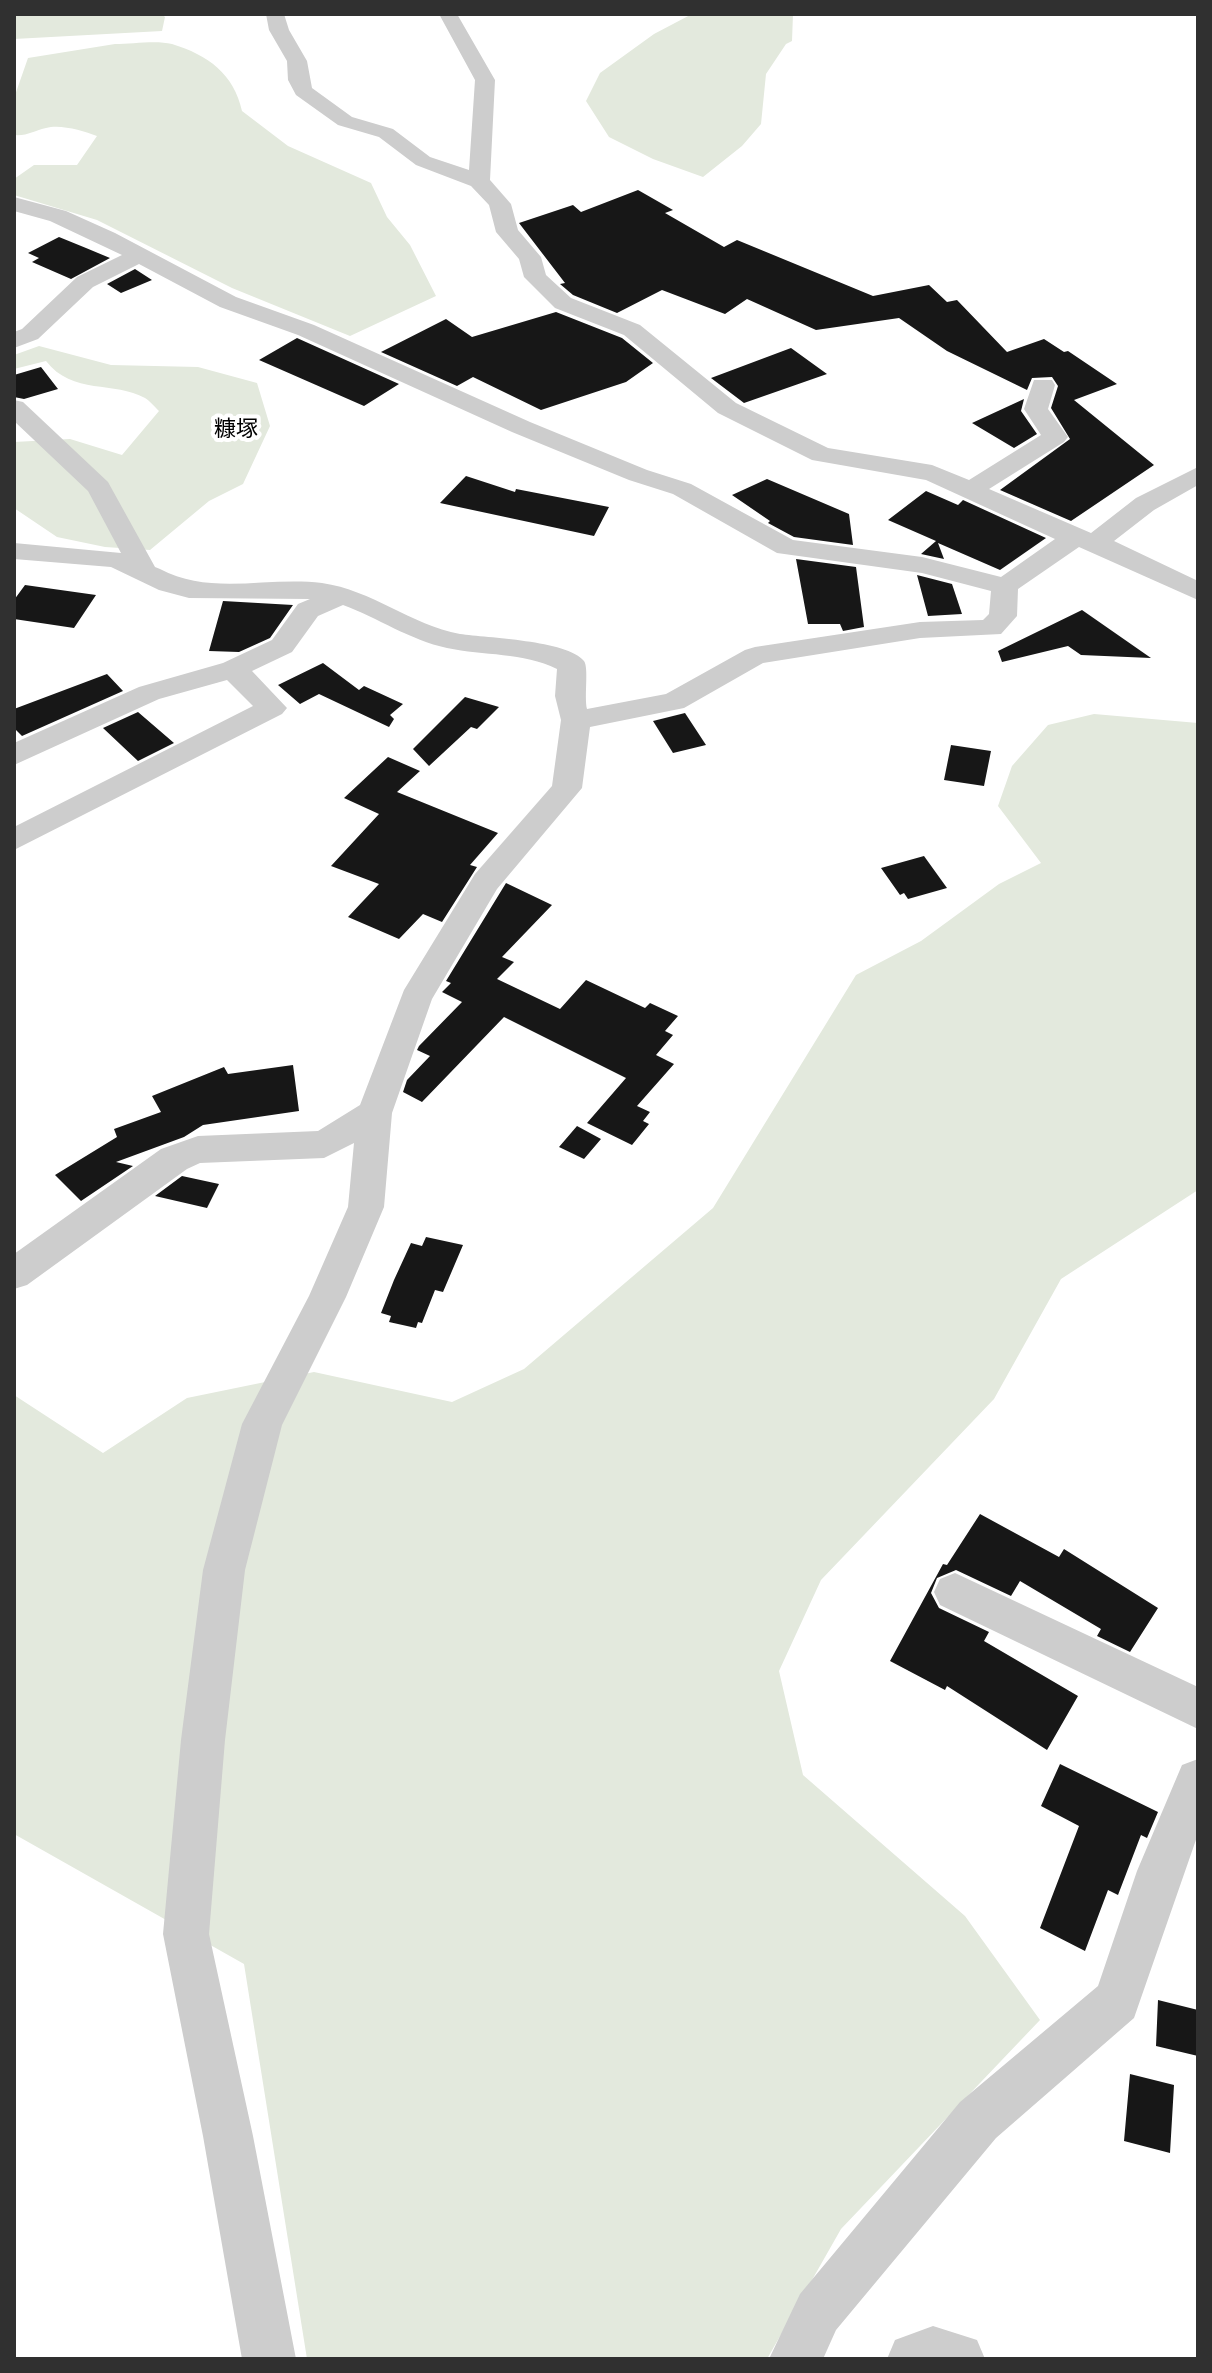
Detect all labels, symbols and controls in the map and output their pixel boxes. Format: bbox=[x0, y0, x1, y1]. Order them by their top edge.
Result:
district label: 糠塚 bbox=[214, 419, 258, 445]

